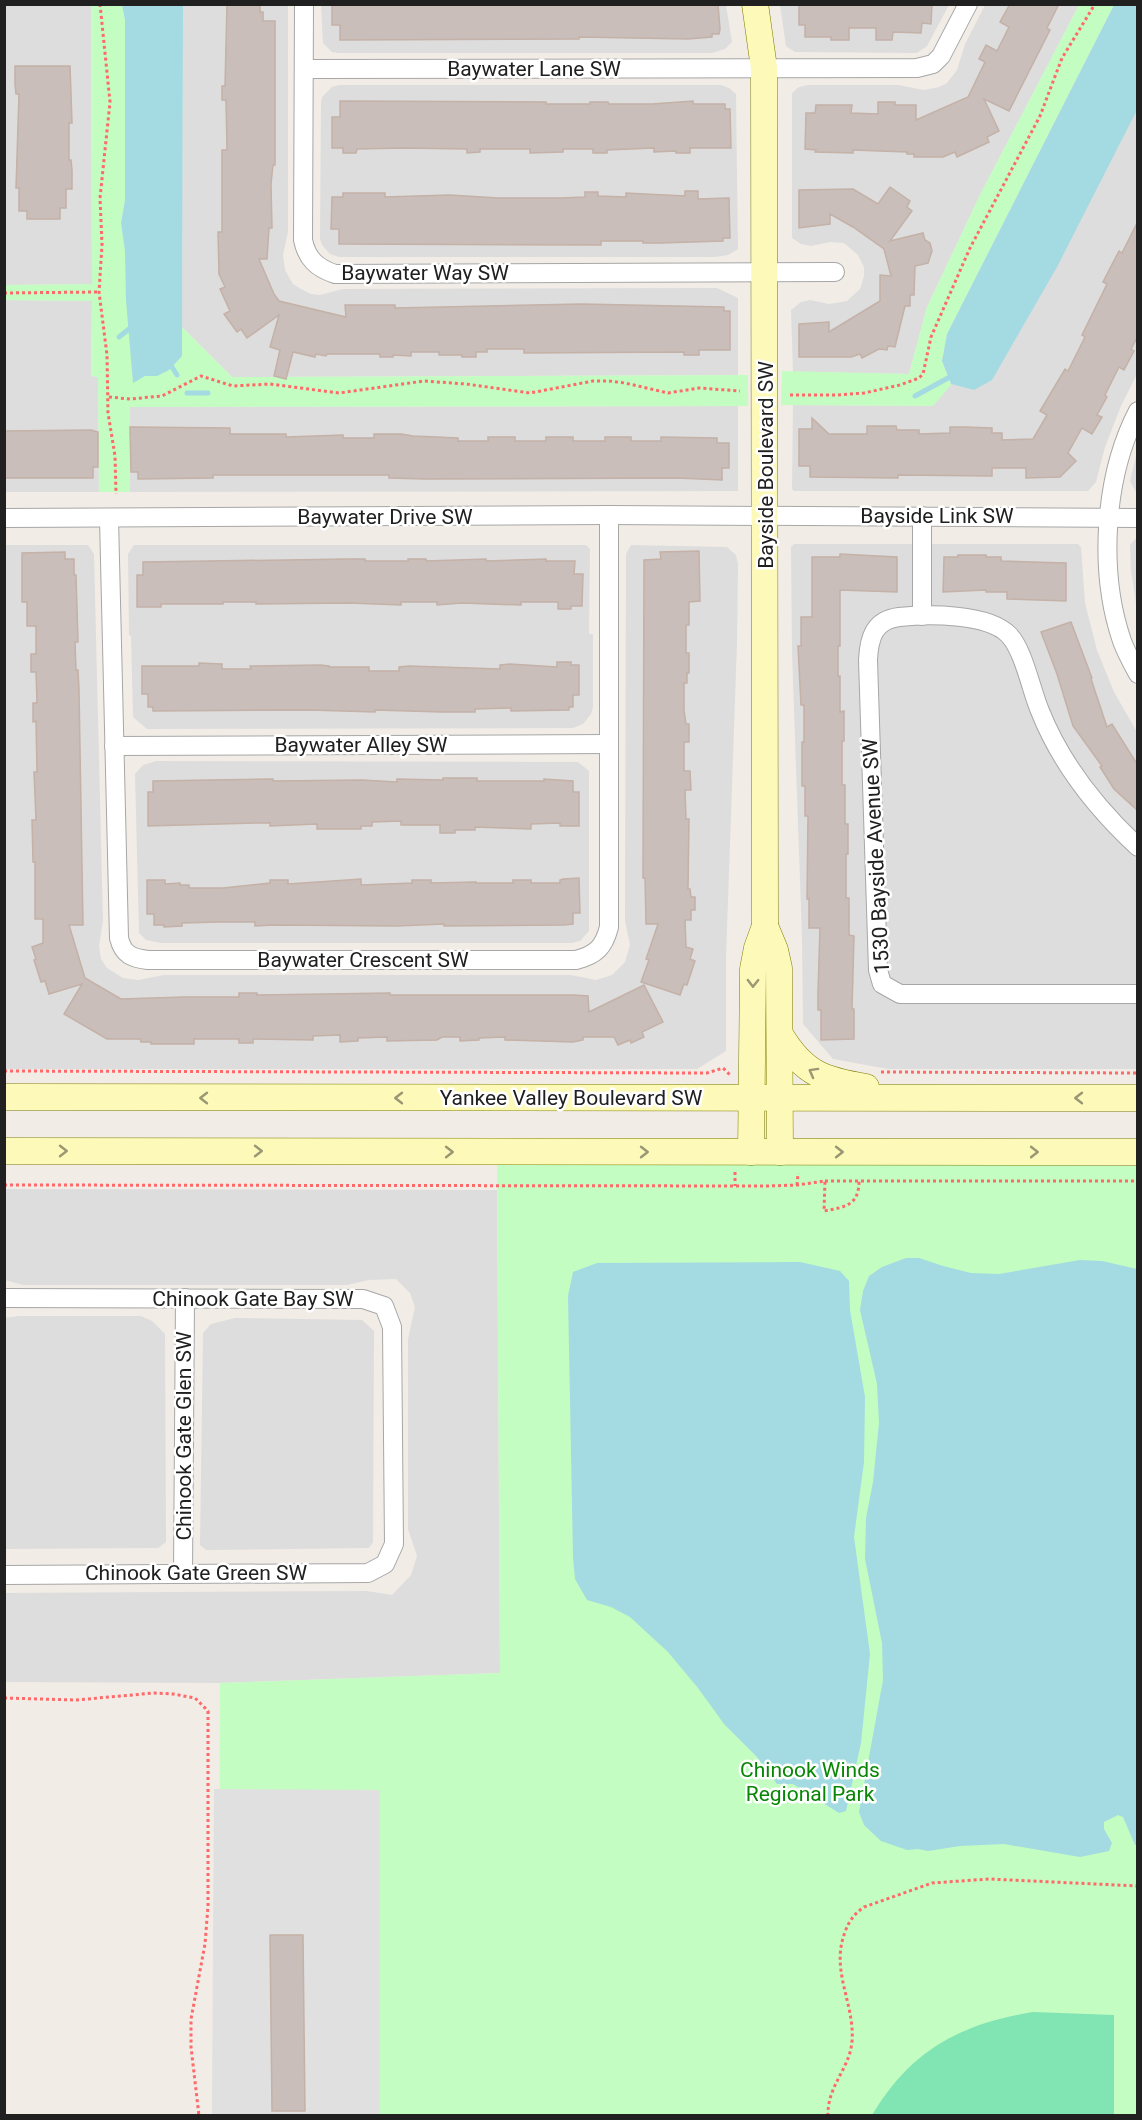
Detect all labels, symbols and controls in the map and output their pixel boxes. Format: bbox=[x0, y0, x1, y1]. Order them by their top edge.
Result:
street label: Baywater Lane SW bbox=[447, 57, 621, 81]
street label: Baywater Way SW bbox=[341, 261, 509, 285]
street label: Bayside Boulevard SW bbox=[754, 361, 778, 569]
street label: Bayside Link SW bbox=[860, 504, 1014, 528]
street label: Baywater Drive SW bbox=[297, 505, 473, 529]
street label: Baywater Alley SW bbox=[275, 733, 448, 757]
street label: 1530 Bayside Avenue SW bbox=[858, 737, 894, 974]
street label: Baywater Crescent SW bbox=[257, 948, 469, 972]
one-way arrow bbox=[747, 979, 759, 988]
one-way arrow bbox=[809, 1067, 819, 1079]
street label: Yankee Valley Boulevard SW bbox=[440, 1086, 703, 1110]
one-way arrow bbox=[200, 1092, 209, 1104]
one-way arrow bbox=[395, 1092, 404, 1104]
one-way arrow bbox=[1075, 1092, 1084, 1104]
one-way arrow bbox=[58, 1145, 67, 1157]
one-way arrow bbox=[253, 1145, 262, 1157]
one-way arrow bbox=[444, 1146, 453, 1158]
one-way arrow bbox=[639, 1146, 648, 1158]
one-way arrow bbox=[834, 1146, 843, 1158]
one-way arrow bbox=[1029, 1146, 1038, 1158]
street label: Chinook Gate Bay SW bbox=[152, 1287, 354, 1311]
street label: Chinook Gate Glen SW bbox=[172, 1331, 196, 1541]
street label: Chinook Gate Green SW bbox=[85, 1561, 307, 1585]
park label: Chinook Winds Regional Park bbox=[740, 1758, 880, 1806]

